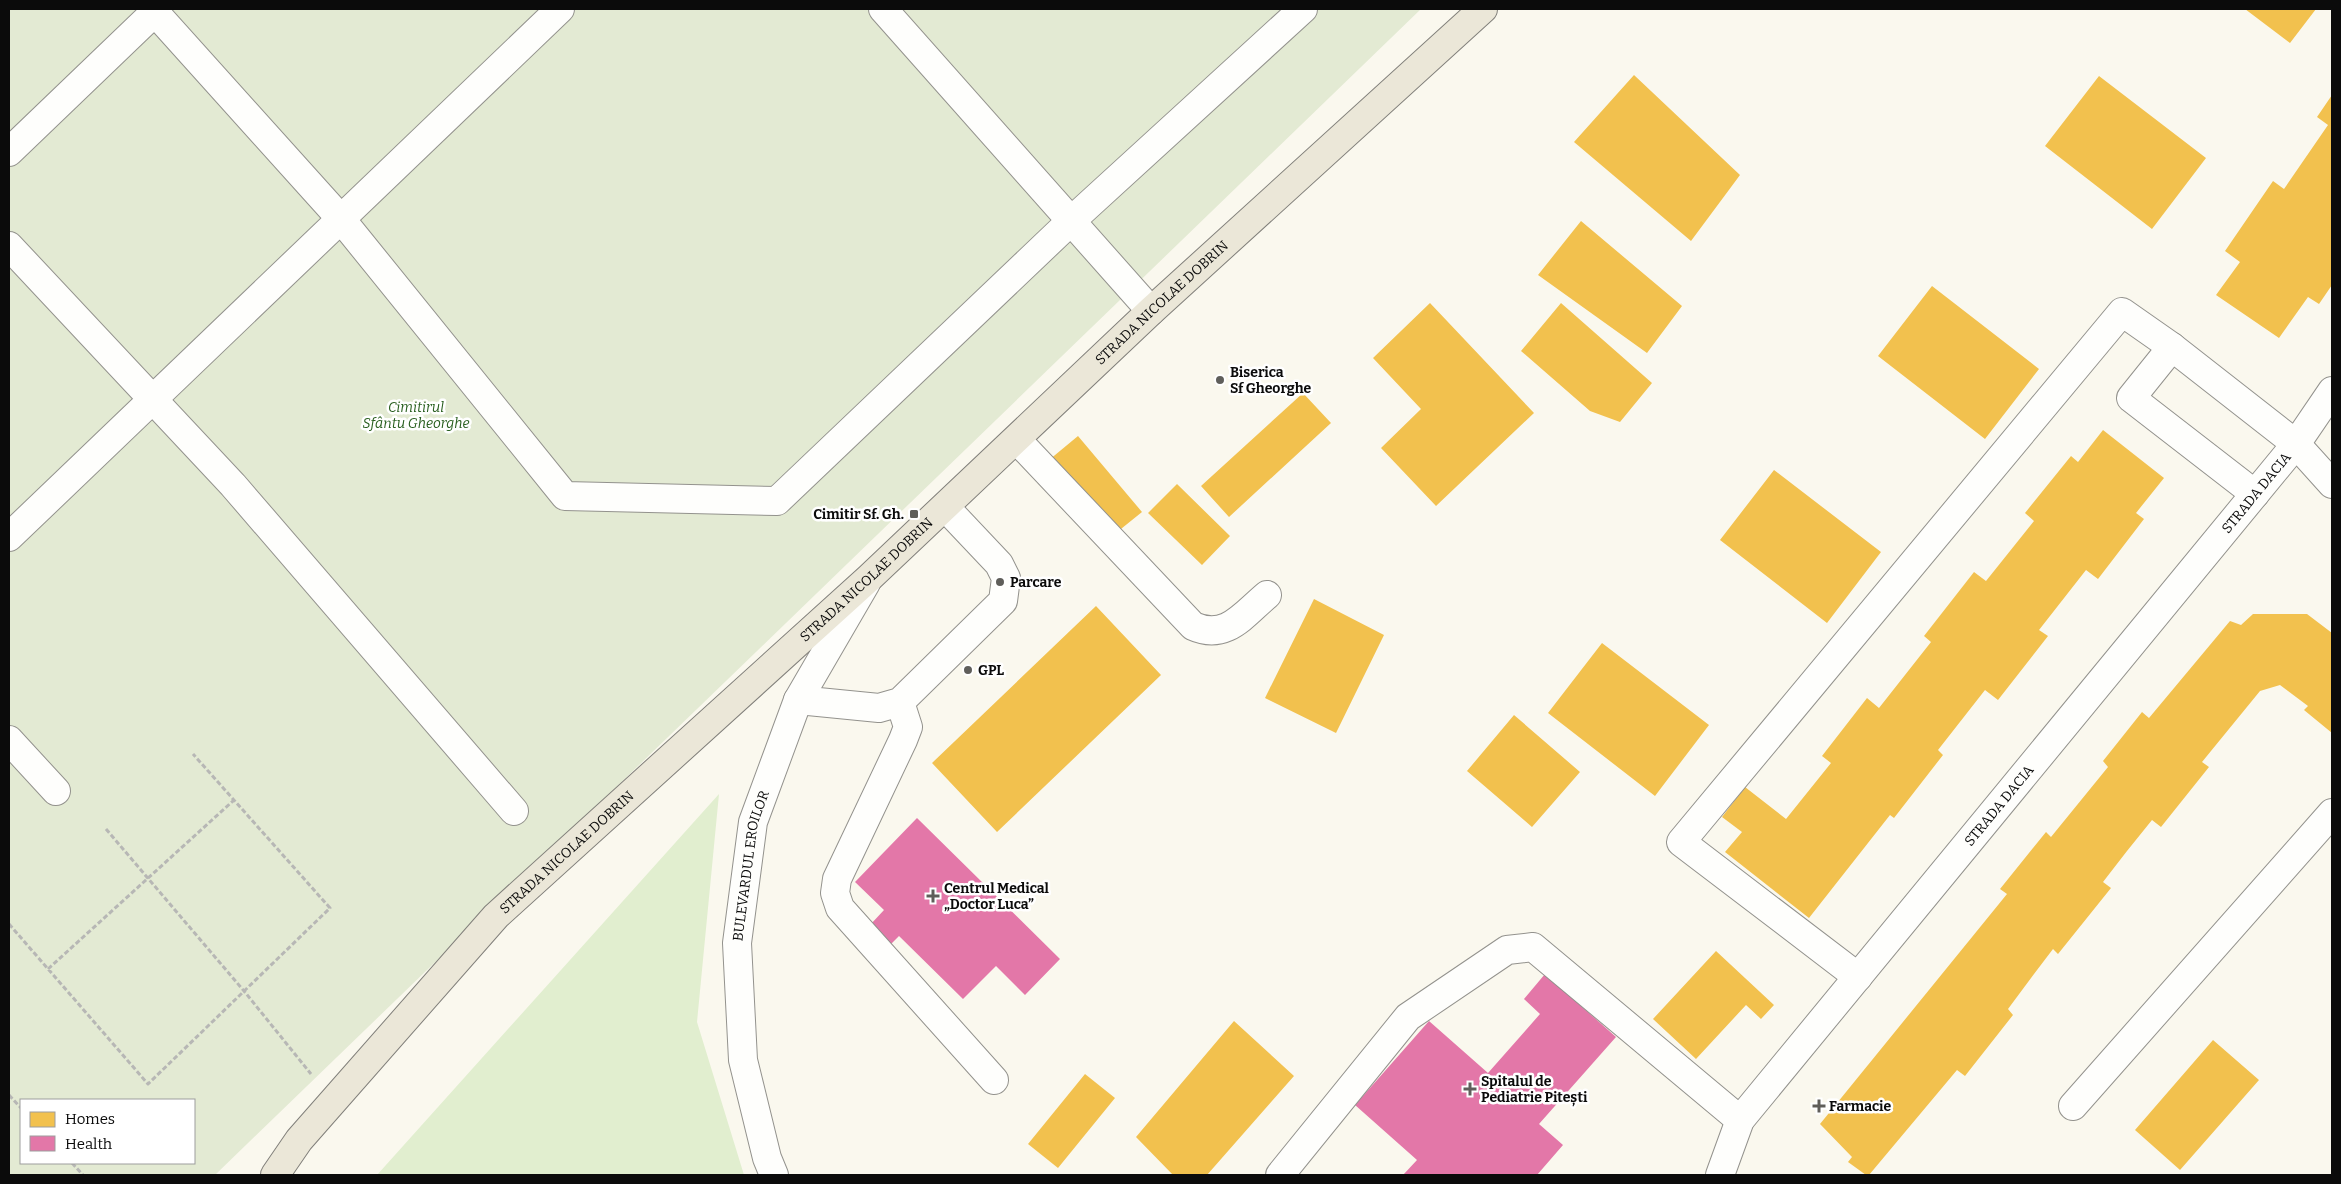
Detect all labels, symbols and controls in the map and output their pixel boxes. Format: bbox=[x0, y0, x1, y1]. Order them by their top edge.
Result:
street label: STRADA NICOLAE DOBRIN bbox=[1091, 237, 1231, 368]
place label: Biserica Sf Gheorghe bbox=[1230, 364, 1312, 397]
marker: Biserica Sf Gheorghe bbox=[1214, 374, 1226, 386]
park label: Cimitirul Sfântu Gheorghe bbox=[362, 399, 470, 432]
street label: STRADA DACIA bbox=[2218, 449, 2294, 536]
place label: Cimitir Sf. Gh. bbox=[813, 506, 904, 523]
marker: Cimitir Sf. Gh. bbox=[908, 508, 920, 520]
street label: STRADA NICOLAE DOBRIN bbox=[796, 514, 936, 645]
place label: Parcare bbox=[1010, 574, 1062, 591]
marker: Parcare bbox=[994, 576, 1006, 588]
place label: GPL bbox=[978, 662, 1004, 679]
marker: GPL bbox=[962, 664, 974, 676]
street label: STRADA DACIA bbox=[1961, 761, 2037, 849]
street label: STRADA NICOLAE DOBRIN bbox=[496, 787, 637, 917]
street label: BULEVARDUL EROILOR bbox=[729, 788, 772, 942]
place label: Centrul Medical „Doctor Luca” bbox=[944, 880, 1050, 913]
marker: Centrul Medical „Doctor Luca” bbox=[926, 889, 940, 903]
place label: Spitalul de Pediatrie Pitești bbox=[1481, 1073, 1588, 1107]
marker: Spitalul de Pediatrie Pitești bbox=[1463, 1082, 1477, 1096]
place label: Farmacie bbox=[1829, 1098, 1892, 1115]
legend bbox=[20, 1099, 195, 1164]
marker: Farmacie bbox=[1813, 1100, 1825, 1112]
text: Homes bbox=[65, 1110, 115, 1128]
text: Health bbox=[65, 1135, 113, 1153]

